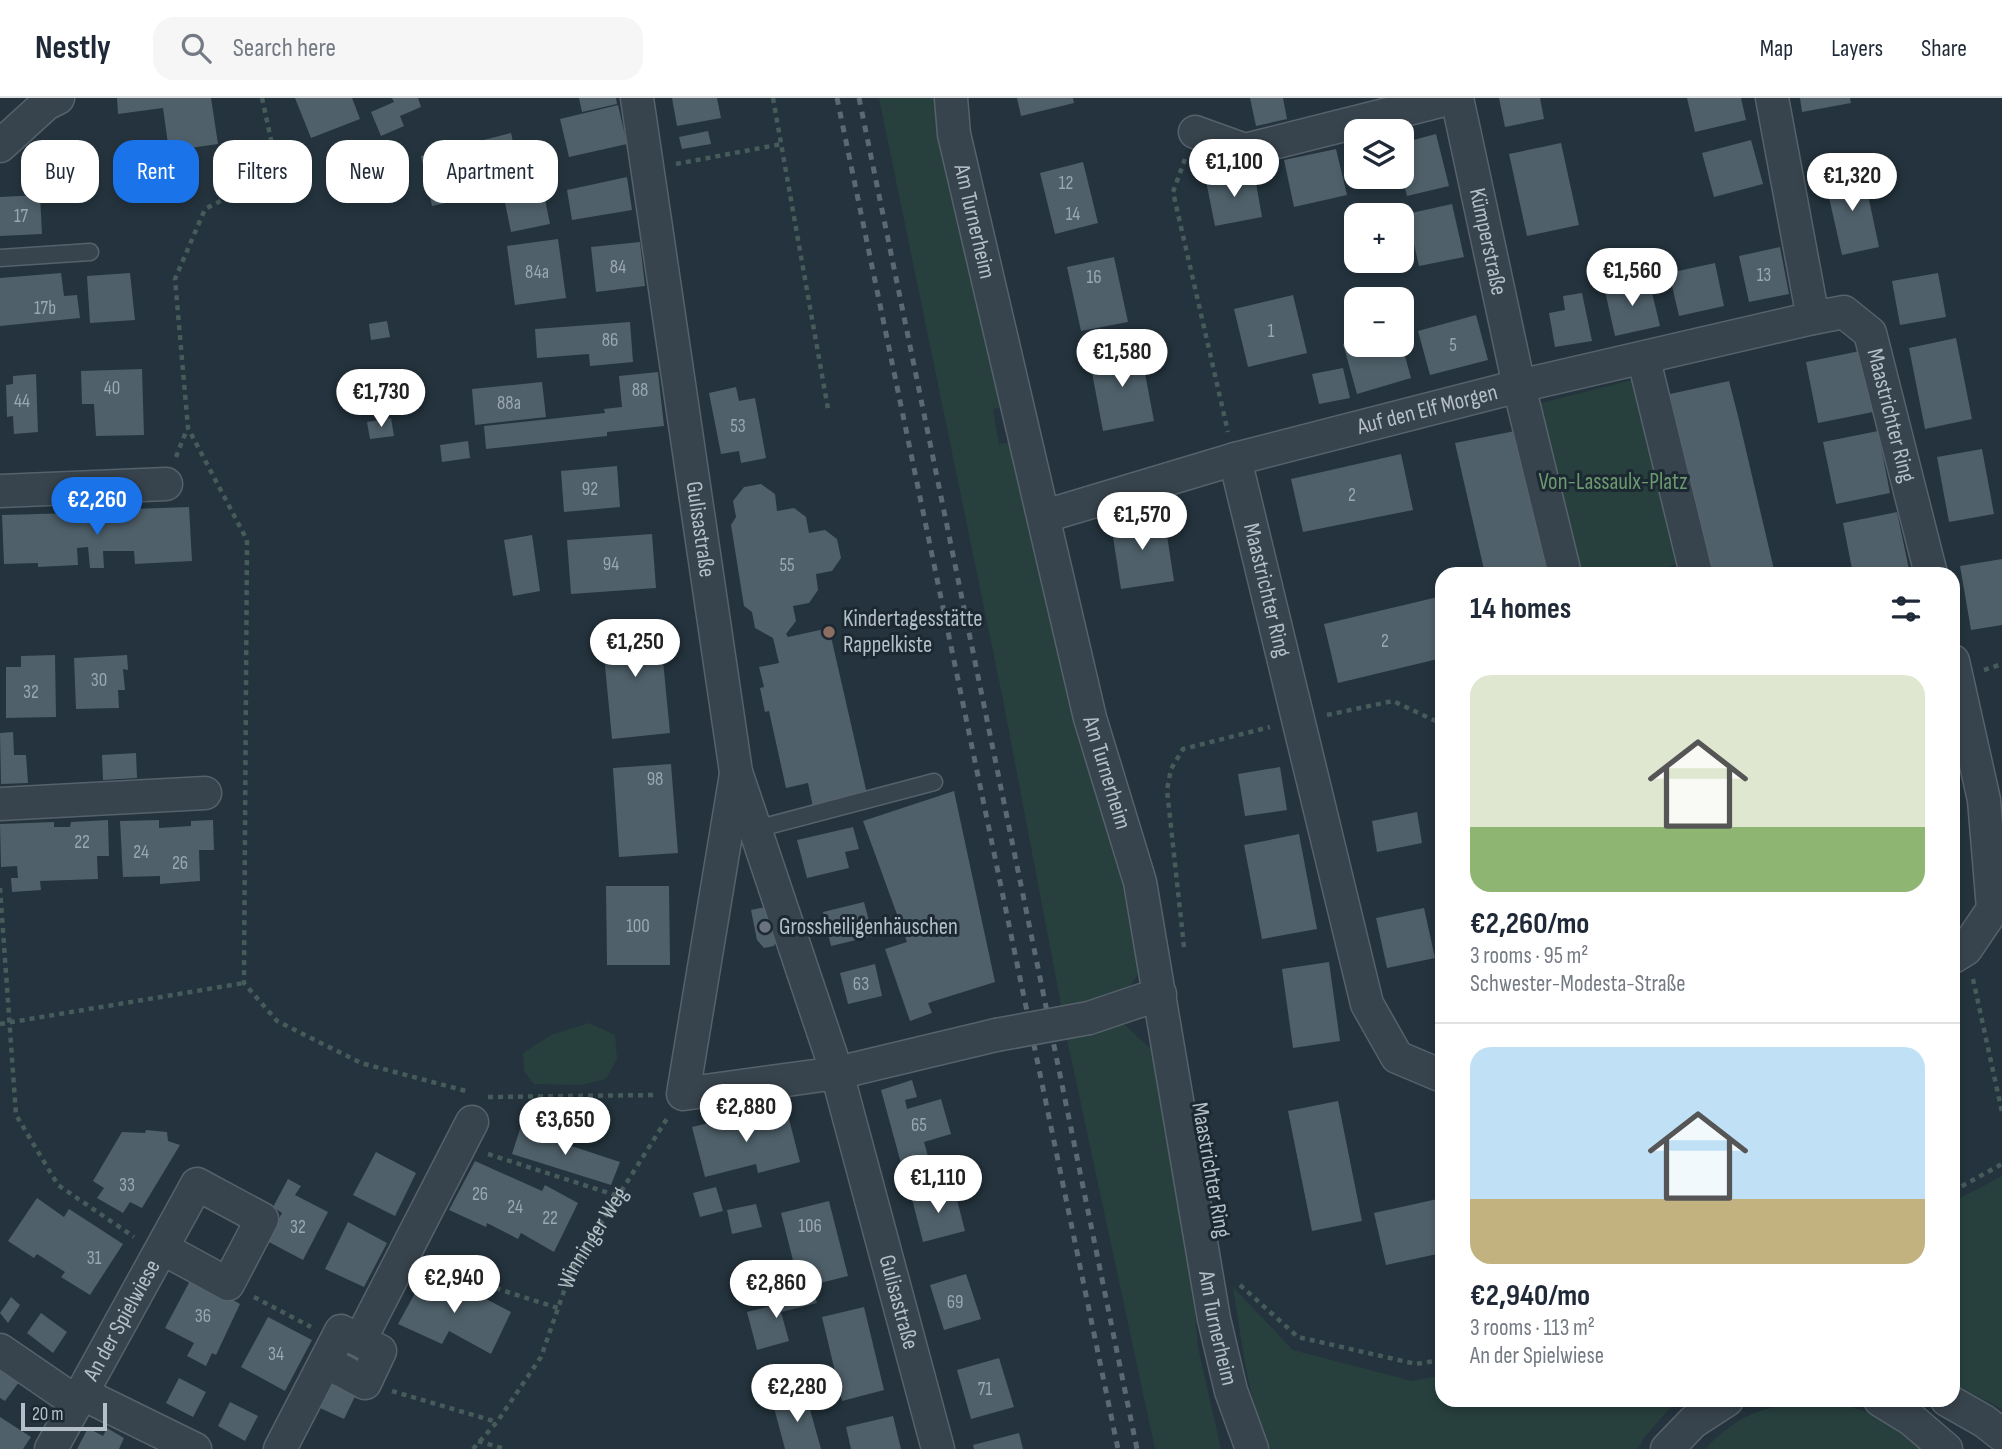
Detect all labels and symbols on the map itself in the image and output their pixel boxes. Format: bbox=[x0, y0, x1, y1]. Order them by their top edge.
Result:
pin: €1,100 bbox=[1177, 140, 1291, 199]
pin: €1,320 bbox=[1795, 153, 1909, 213]
street label: Am Turnerheim bbox=[947, 161, 1001, 281]
house number: 12 bbox=[1059, 172, 1073, 195]
street label: Kümperstraße bbox=[1463, 186, 1513, 298]
house number: 14 bbox=[1066, 203, 1080, 226]
house number: 17 bbox=[14, 205, 29, 228]
pin: €1,560 bbox=[1575, 248, 1689, 308]
house number: 84 bbox=[610, 256, 626, 279]
house number: 84a bbox=[525, 261, 549, 284]
house number: 13 bbox=[1757, 264, 1771, 287]
house number: 16 bbox=[1087, 266, 1101, 289]
house number: 17b bbox=[34, 297, 56, 320]
house number: 1 bbox=[1268, 320, 1275, 343]
house number: 86 bbox=[602, 329, 618, 352]
pin: €1,580 bbox=[1065, 330, 1179, 389]
house number: 5 bbox=[1449, 334, 1457, 357]
street label: Maastrichter Ring bbox=[1861, 346, 1921, 486]
pin: €1,730 bbox=[324, 370, 438, 429]
house number: 40 bbox=[104, 377, 120, 400]
street label: Auf den Elf Morgen bbox=[1353, 378, 1500, 441]
house number: 88 bbox=[632, 379, 648, 402]
house number: 44 bbox=[14, 390, 30, 413]
house number: 88a bbox=[497, 392, 521, 415]
house number: 53 bbox=[730, 415, 746, 438]
park label: Von-Lassaulx-Platz bbox=[1538, 468, 1688, 496]
pin: €2,260 bbox=[40, 478, 154, 537]
house number: 92 bbox=[582, 478, 598, 501]
street label: Gulisastraße bbox=[679, 480, 721, 579]
house number: 2 bbox=[1348, 484, 1356, 507]
pin: €1,570 bbox=[1085, 492, 1199, 552]
street label: Maastrichter Ring bbox=[1237, 520, 1297, 660]
house number: 94 bbox=[603, 553, 619, 576]
house number: 55 bbox=[779, 554, 795, 577]
place label: Kindertagesstätte Rappelkiste bbox=[843, 605, 982, 659]
pin: €1,250 bbox=[578, 620, 692, 679]
marker: Kindertagesstätte Rappelkiste bbox=[821, 624, 837, 640]
house number: 2 bbox=[1381, 630, 1389, 653]
house number: 30 bbox=[91, 669, 107, 692]
house number: 32 bbox=[23, 681, 39, 704]
street label: Am Turnerheim bbox=[1076, 712, 1137, 833]
house number: 98 bbox=[647, 768, 663, 791]
house number: 22 bbox=[74, 831, 90, 854]
house number: 24 bbox=[133, 841, 149, 864]
house number: 26 bbox=[172, 852, 188, 875]
place label: Grossheiligenhäuschen bbox=[779, 913, 958, 941]
house number: 100 bbox=[626, 915, 650, 938]
marker: Grossheiligenhäuschen bbox=[757, 919, 773, 935]
house number: 63 bbox=[853, 973, 869, 996]
pin: €2,880 bbox=[689, 1084, 803, 1144]
pin: €3,650 bbox=[508, 1098, 622, 1157]
street label: Maastrichter Ring bbox=[1185, 1100, 1237, 1240]
house number: 65 bbox=[911, 1114, 927, 1137]
pin: €1,110 bbox=[881, 1156, 995, 1215]
house number: 33 bbox=[119, 1174, 135, 1197]
street label: Winninger Weg bbox=[552, 1182, 634, 1293]
house number: 26 bbox=[472, 1183, 488, 1206]
house number: 24 bbox=[507, 1196, 523, 1219]
house number: 22 bbox=[542, 1207, 558, 1230]
house number: 106 bbox=[798, 1215, 822, 1238]
house number: 32 bbox=[290, 1216, 306, 1239]
house number: 31 bbox=[87, 1247, 102, 1270]
street label: Gulisastraße bbox=[873, 1252, 925, 1352]
street label: An der Spielwiese bbox=[77, 1255, 167, 1387]
pin: €2,940 bbox=[397, 1256, 511, 1315]
pin: €2,860 bbox=[719, 1260, 833, 1320]
street label: Am Turnerheim bbox=[1192, 1268, 1243, 1388]
house number: 69 bbox=[947, 1291, 963, 1314]
house number: 36 bbox=[195, 1305, 211, 1328]
house number: 34 bbox=[268, 1343, 284, 1366]
pin: €2,280 bbox=[740, 1364, 854, 1424]
house number: 71 bbox=[978, 1378, 993, 1401]
scale bar bbox=[21, 1400, 107, 1432]

